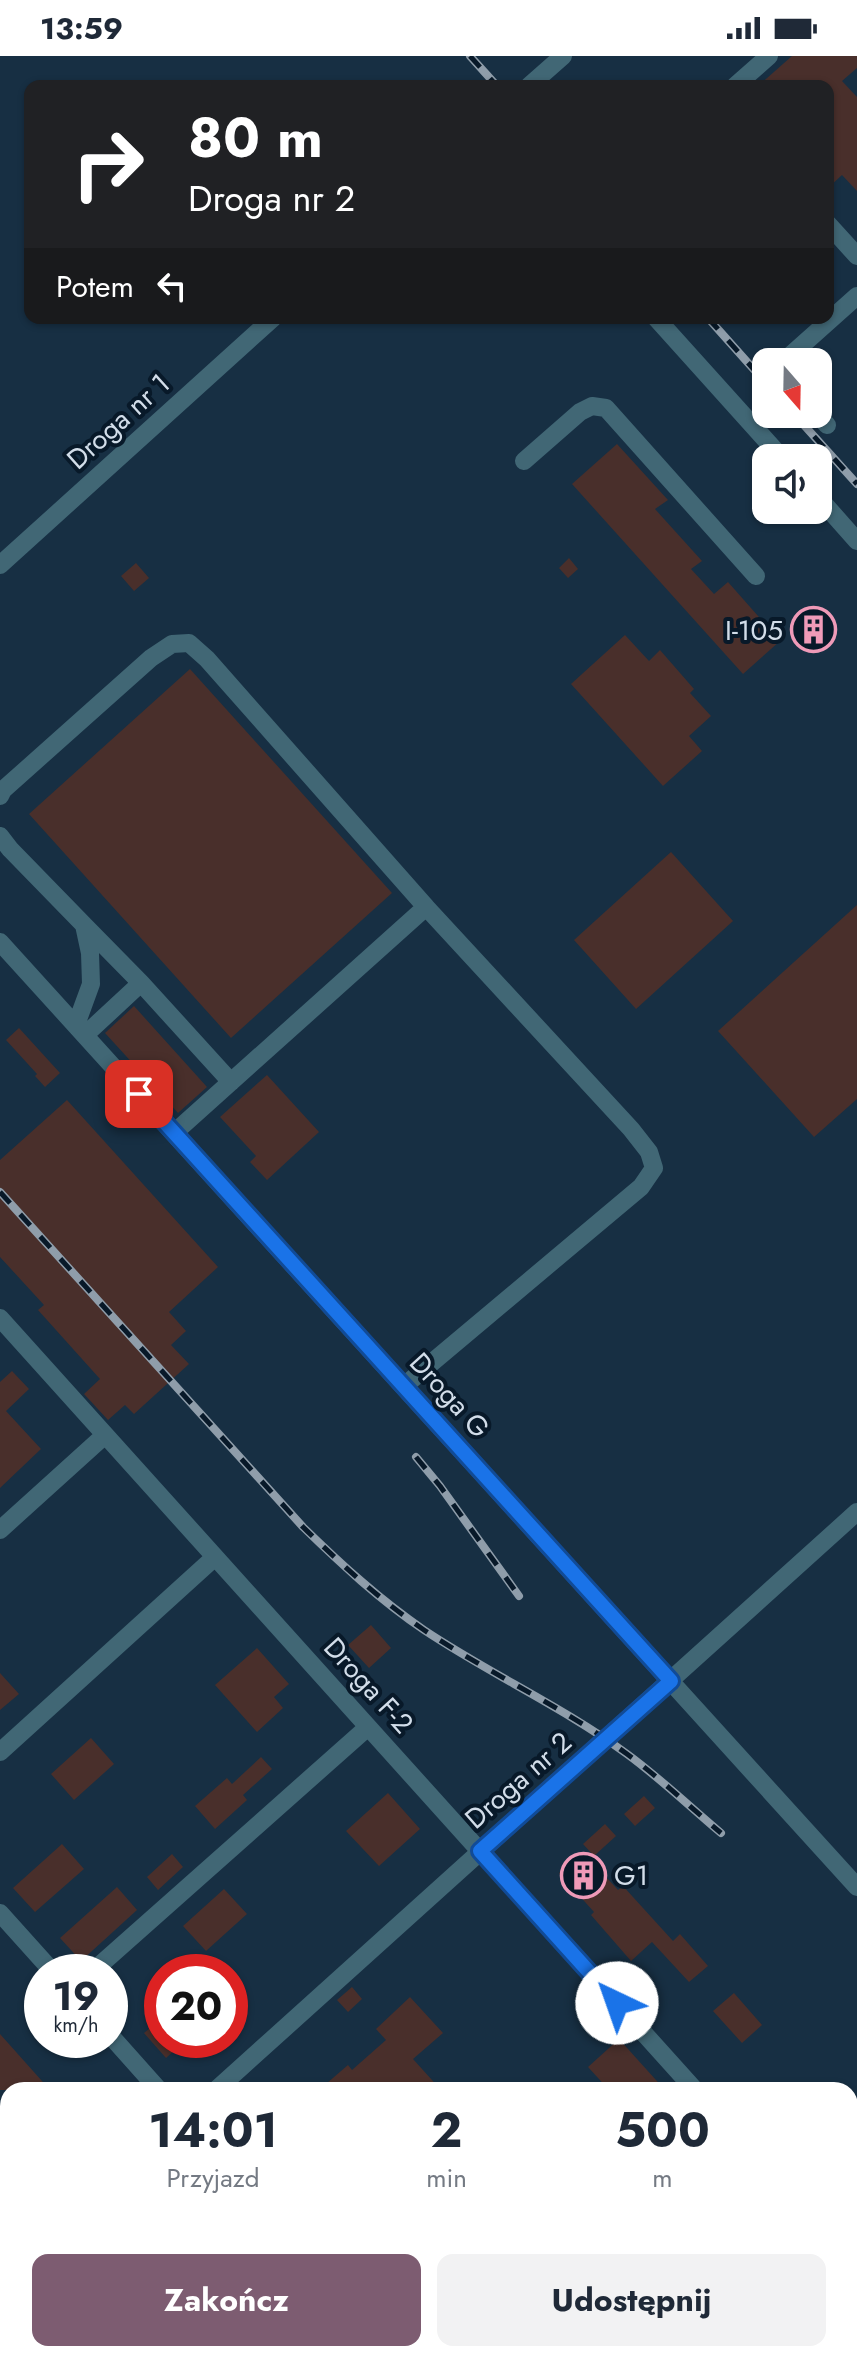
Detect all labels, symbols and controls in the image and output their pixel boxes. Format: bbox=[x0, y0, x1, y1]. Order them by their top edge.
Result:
text: 13:59 bbox=[40, 7, 123, 50]
text: 80 m bbox=[188, 97, 323, 178]
icon: right bbox=[56, 112, 160, 216]
text: Droga nr 2 bbox=[188, 172, 355, 224]
icon: left bbox=[150, 264, 194, 308]
text: Potem bbox=[56, 265, 134, 308]
north arrow bbox=[752, 348, 832, 428]
map controls bbox=[752, 348, 832, 524]
street label: Droga nr 1 bbox=[58, 364, 179, 479]
button: sound bbox=[752, 444, 832, 524]
building icon: I-105 bbox=[790, 606, 838, 654]
place label: I-105 bbox=[725, 610, 783, 651]
pin bbox=[105, 1060, 173, 1128]
icon: arrive bbox=[117, 1072, 161, 1116]
street label: Droga G bbox=[400, 1343, 499, 1447]
street label: Droga F-2 bbox=[314, 1628, 423, 1743]
street label: Droga nr 2 bbox=[456, 1722, 581, 1838]
building icon: G1 bbox=[559, 1851, 607, 1899]
place label: G1 bbox=[614, 1855, 648, 1896]
speed limit sign: 20 bbox=[144, 1954, 248, 2058]
position arrow bbox=[575, 1961, 659, 2045]
text: 19 bbox=[52, 1967, 100, 2025]
text: km/h bbox=[53, 2011, 99, 2040]
text: 14:01 bbox=[148, 2096, 278, 2165]
text: 2 bbox=[431, 2096, 462, 2165]
text: 500 bbox=[615, 2096, 710, 2165]
text: Przyjazd bbox=[167, 2159, 260, 2197]
text: min bbox=[426, 2159, 467, 2197]
text: m bbox=[652, 2159, 673, 2197]
button: Zakończ bbox=[32, 2254, 421, 2346]
button: Udostępnij bbox=[437, 2254, 826, 2346]

